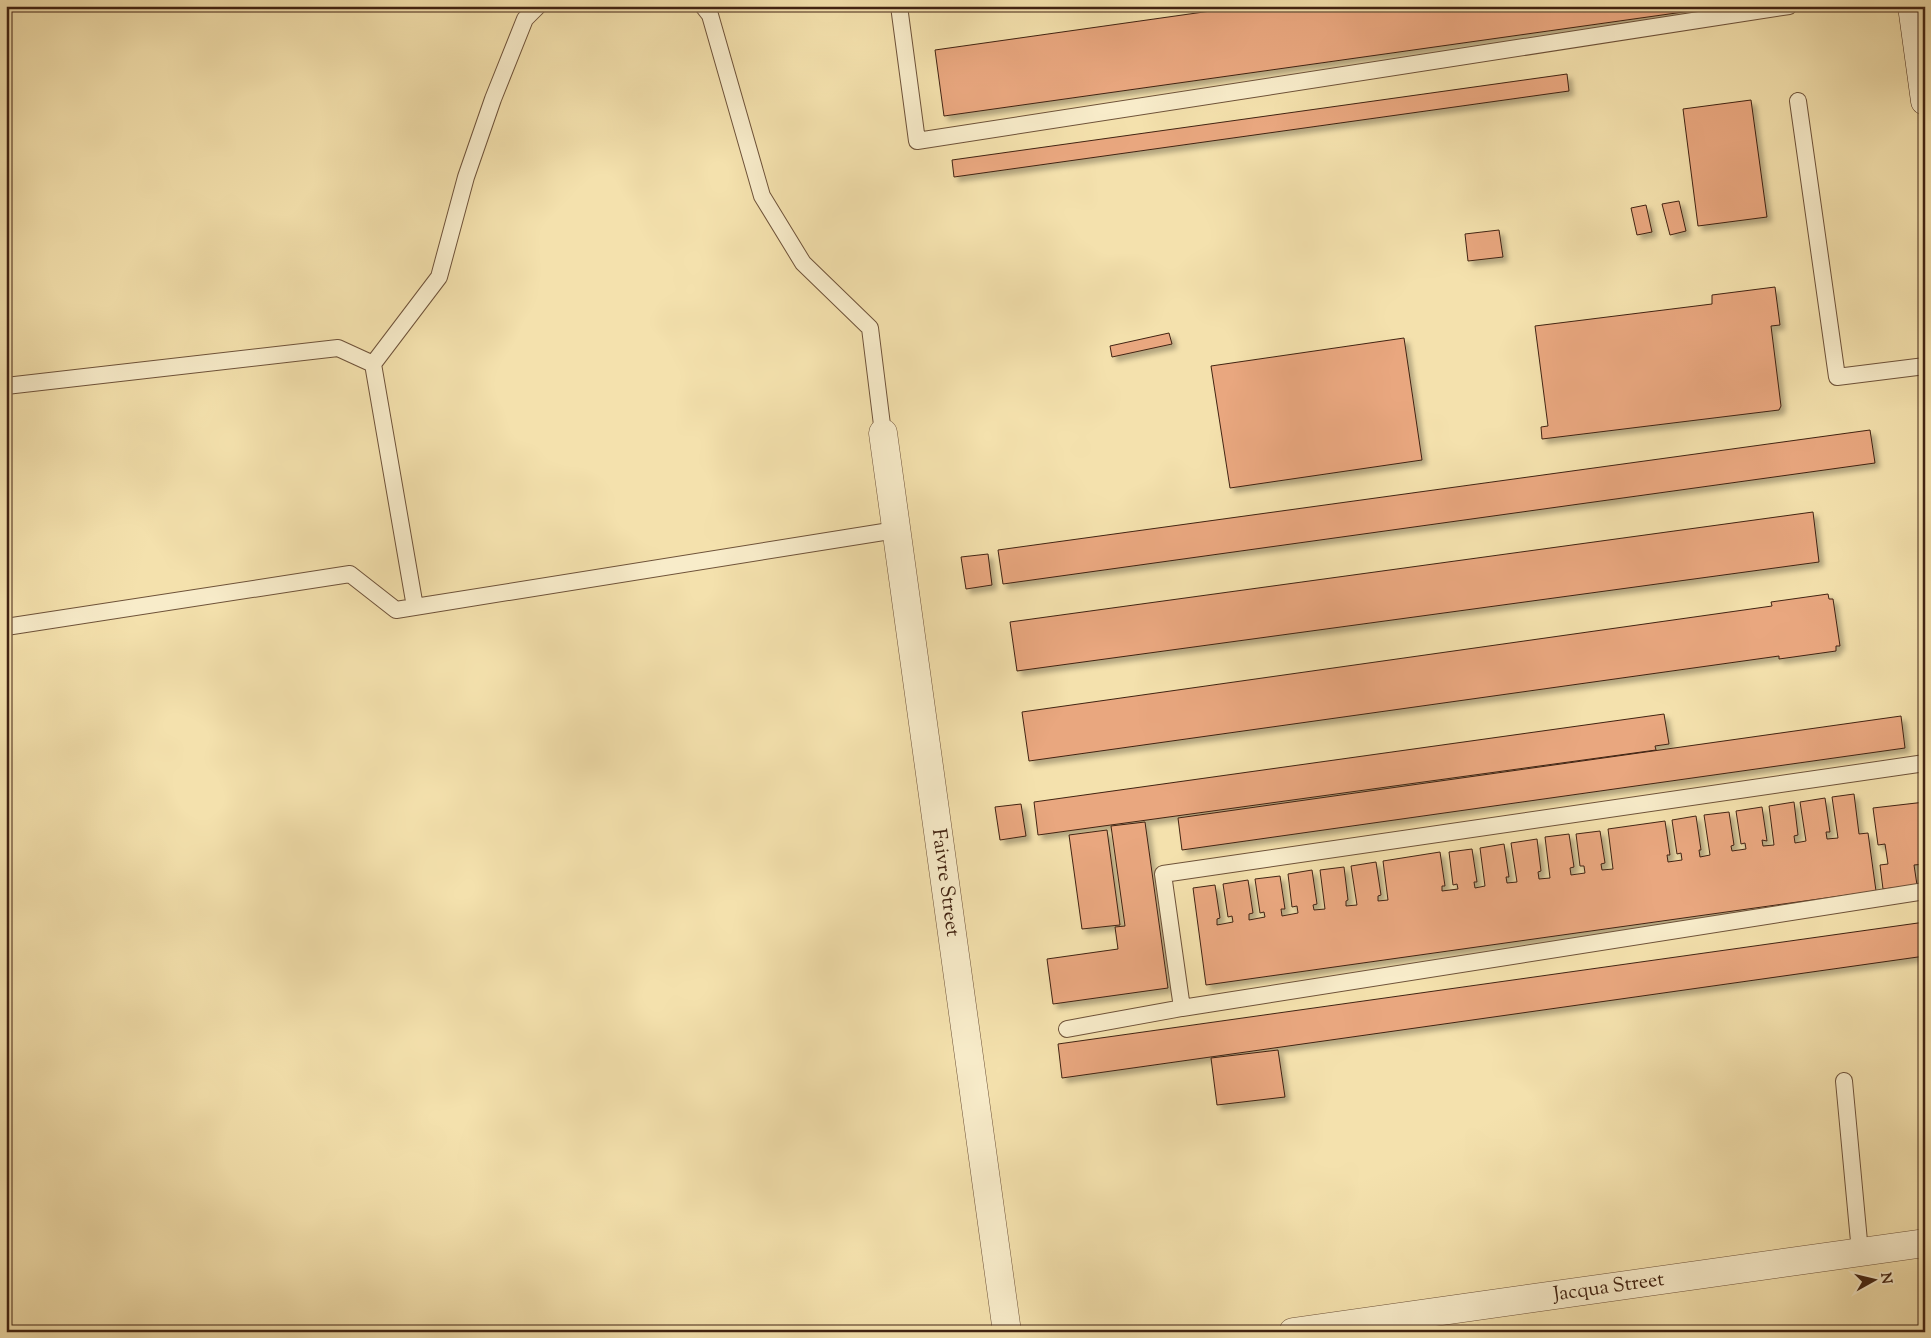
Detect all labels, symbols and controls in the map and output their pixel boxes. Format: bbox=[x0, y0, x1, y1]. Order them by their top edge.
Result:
street label: Faivre Street bbox=[923, 827, 967, 939]
north arrow bbox=[1848, 1256, 1898, 1306]
street label: Jacqua Street bbox=[1551, 1265, 1666, 1310]
text: N bbox=[1874, 1272, 1896, 1285]

